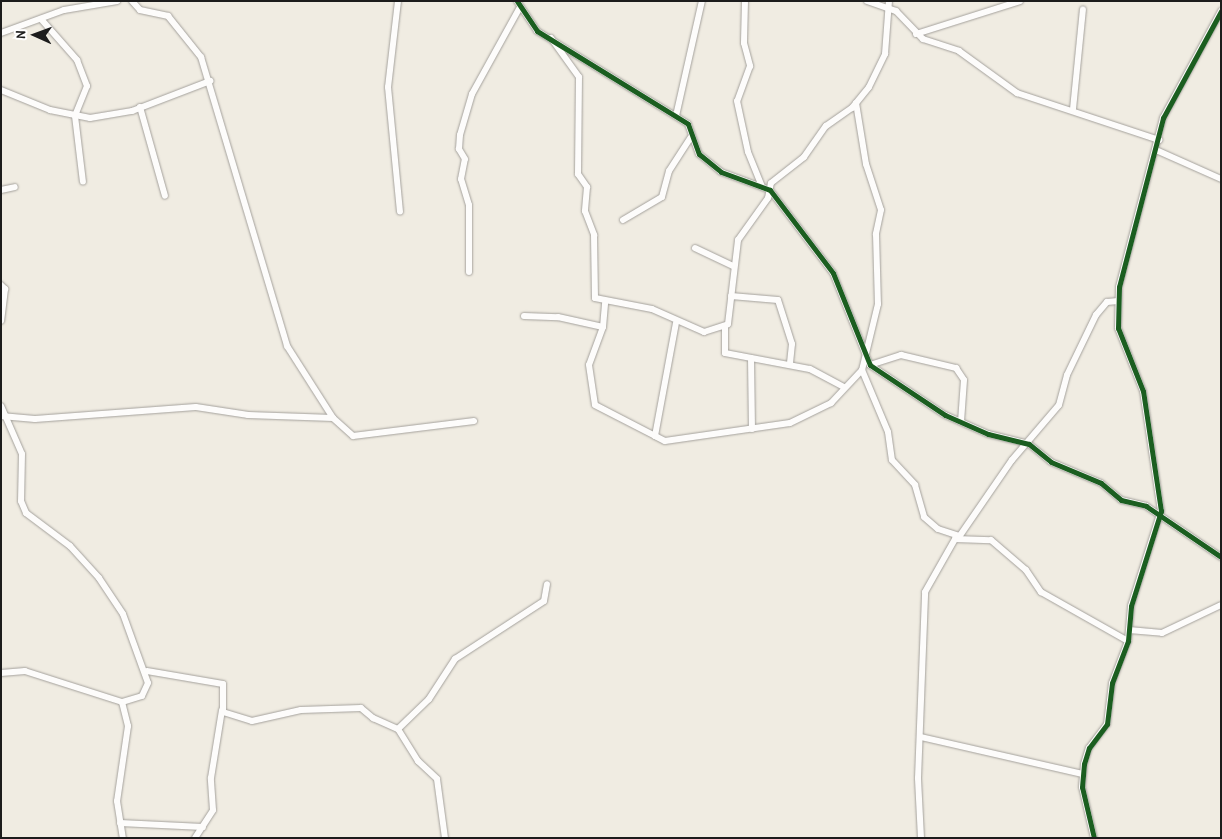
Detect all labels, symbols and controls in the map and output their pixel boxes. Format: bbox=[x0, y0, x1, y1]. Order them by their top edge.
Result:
north arrow bbox=[10, 10, 60, 60]
text: N bbox=[10, 30, 29, 39]

